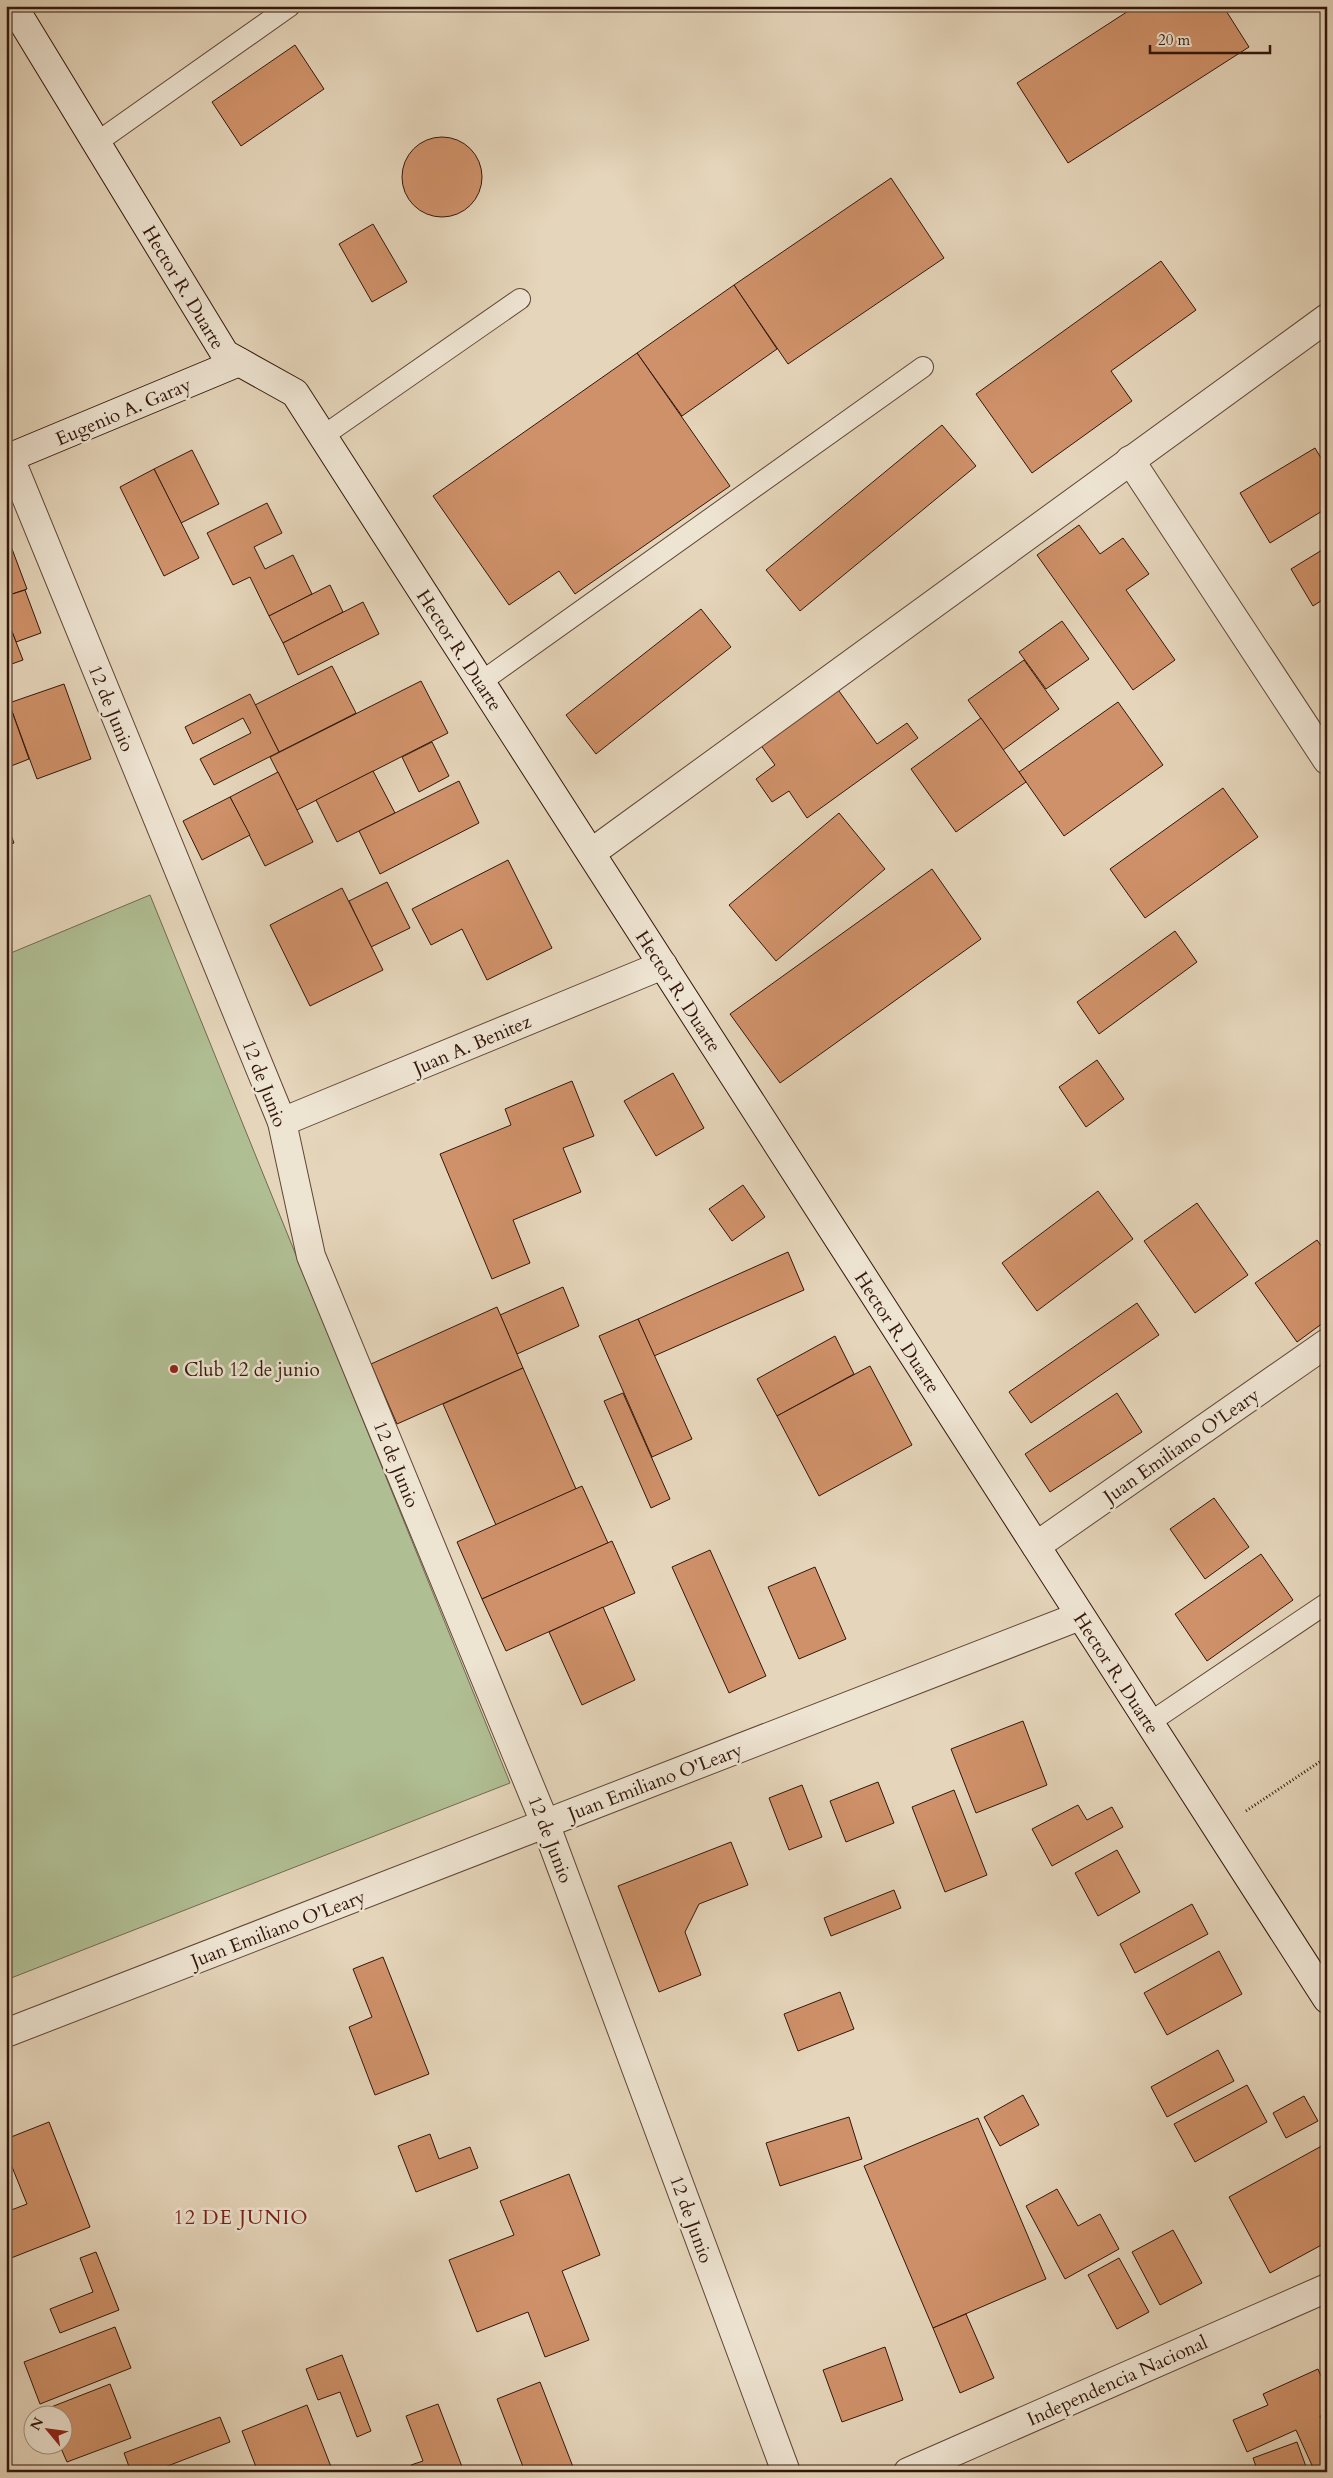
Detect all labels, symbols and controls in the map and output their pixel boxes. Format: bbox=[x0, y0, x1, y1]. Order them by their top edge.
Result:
scale bar bbox=[1150, 22, 1270, 54]
text: 20 m bbox=[1158, 30, 1190, 50]
street label: Hector R. Duarte bbox=[136, 221, 230, 354]
street label: Eugenio A. Garay bbox=[52, 372, 195, 452]
street label: Hector R. Duarte bbox=[410, 585, 508, 716]
street label: 12 de Junio bbox=[82, 661, 140, 756]
street label: Hector R. Duarte bbox=[629, 926, 727, 1057]
street label: Juan A. Benitez bbox=[407, 1008, 536, 1083]
street label: 12 de Junio bbox=[236, 1036, 293, 1131]
street label: Hector R. Duarte bbox=[848, 1267, 946, 1398]
place label: Club 12 de junio bbox=[184, 1357, 320, 1383]
marker: Club 12 de junio bbox=[168, 1363, 180, 1375]
street label: Juan Emiliano O'Leary bbox=[1096, 1382, 1265, 1511]
street label: 12 de Junio bbox=[367, 1417, 425, 1512]
street label: Hector R. Duarte bbox=[1067, 1608, 1165, 1739]
street label: Juan Emiliano O'Leary bbox=[562, 1737, 746, 1828]
street label: 12 de Junio bbox=[522, 1792, 579, 1887]
street label: Juan Emiliano O'Leary bbox=[185, 1884, 369, 1975]
street label: 12 de Junio bbox=[663, 2172, 719, 2267]
district label: 12 DE JUNIO bbox=[173, 2204, 309, 2231]
street label: Independencia Nacional bbox=[1023, 2329, 1212, 2432]
north arrow bbox=[22, 2406, 72, 2456]
text: N bbox=[26, 2414, 48, 2434]

